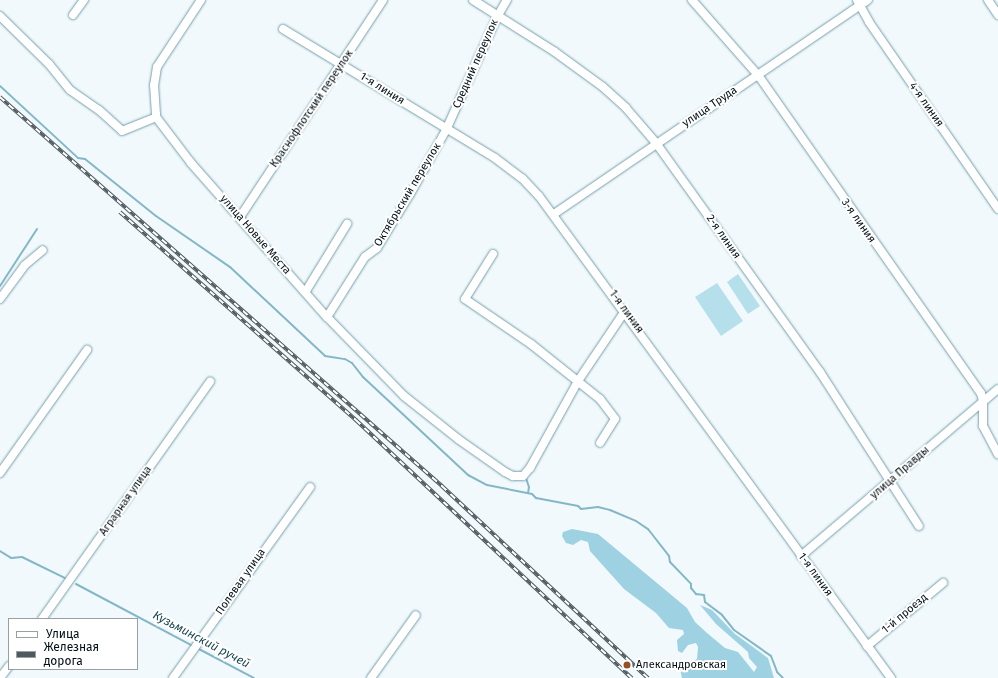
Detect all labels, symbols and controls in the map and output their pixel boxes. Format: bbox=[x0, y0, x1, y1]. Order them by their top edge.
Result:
street label: Средний переулок bbox=[450, 17, 502, 111]
street label: Краснофлотский переулок bbox=[268, 48, 356, 170]
street label: 1-я линия bbox=[357, 70, 407, 108]
street label: 4-я линия bbox=[906, 80, 946, 130]
street label: улица Труда bbox=[680, 84, 740, 130]
street label: Октябрьский переулок bbox=[372, 141, 444, 249]
street label: улица Новые Места bbox=[217, 193, 293, 277]
street label: 3-я линия bbox=[838, 196, 878, 246]
street label: 2-я линия bbox=[703, 212, 743, 262]
street label: 1-я линия bbox=[606, 288, 646, 336]
street label: улица Правды bbox=[868, 444, 932, 502]
street label: Аграрная улица bbox=[97, 464, 155, 538]
street label: Полевая улица bbox=[213, 546, 269, 618]
street label: 1-я линия bbox=[795, 551, 835, 599]
street label: 1-й проезд bbox=[880, 591, 930, 637]
water label: Кузьминский ручей bbox=[150, 608, 252, 672]
legend bbox=[8, 618, 138, 670]
text: Улица bbox=[46, 627, 80, 641]
text: Железная дорога bbox=[44, 640, 99, 668]
place label: Александровская bbox=[636, 658, 726, 672]
marker: Александровская bbox=[621, 659, 633, 671]

